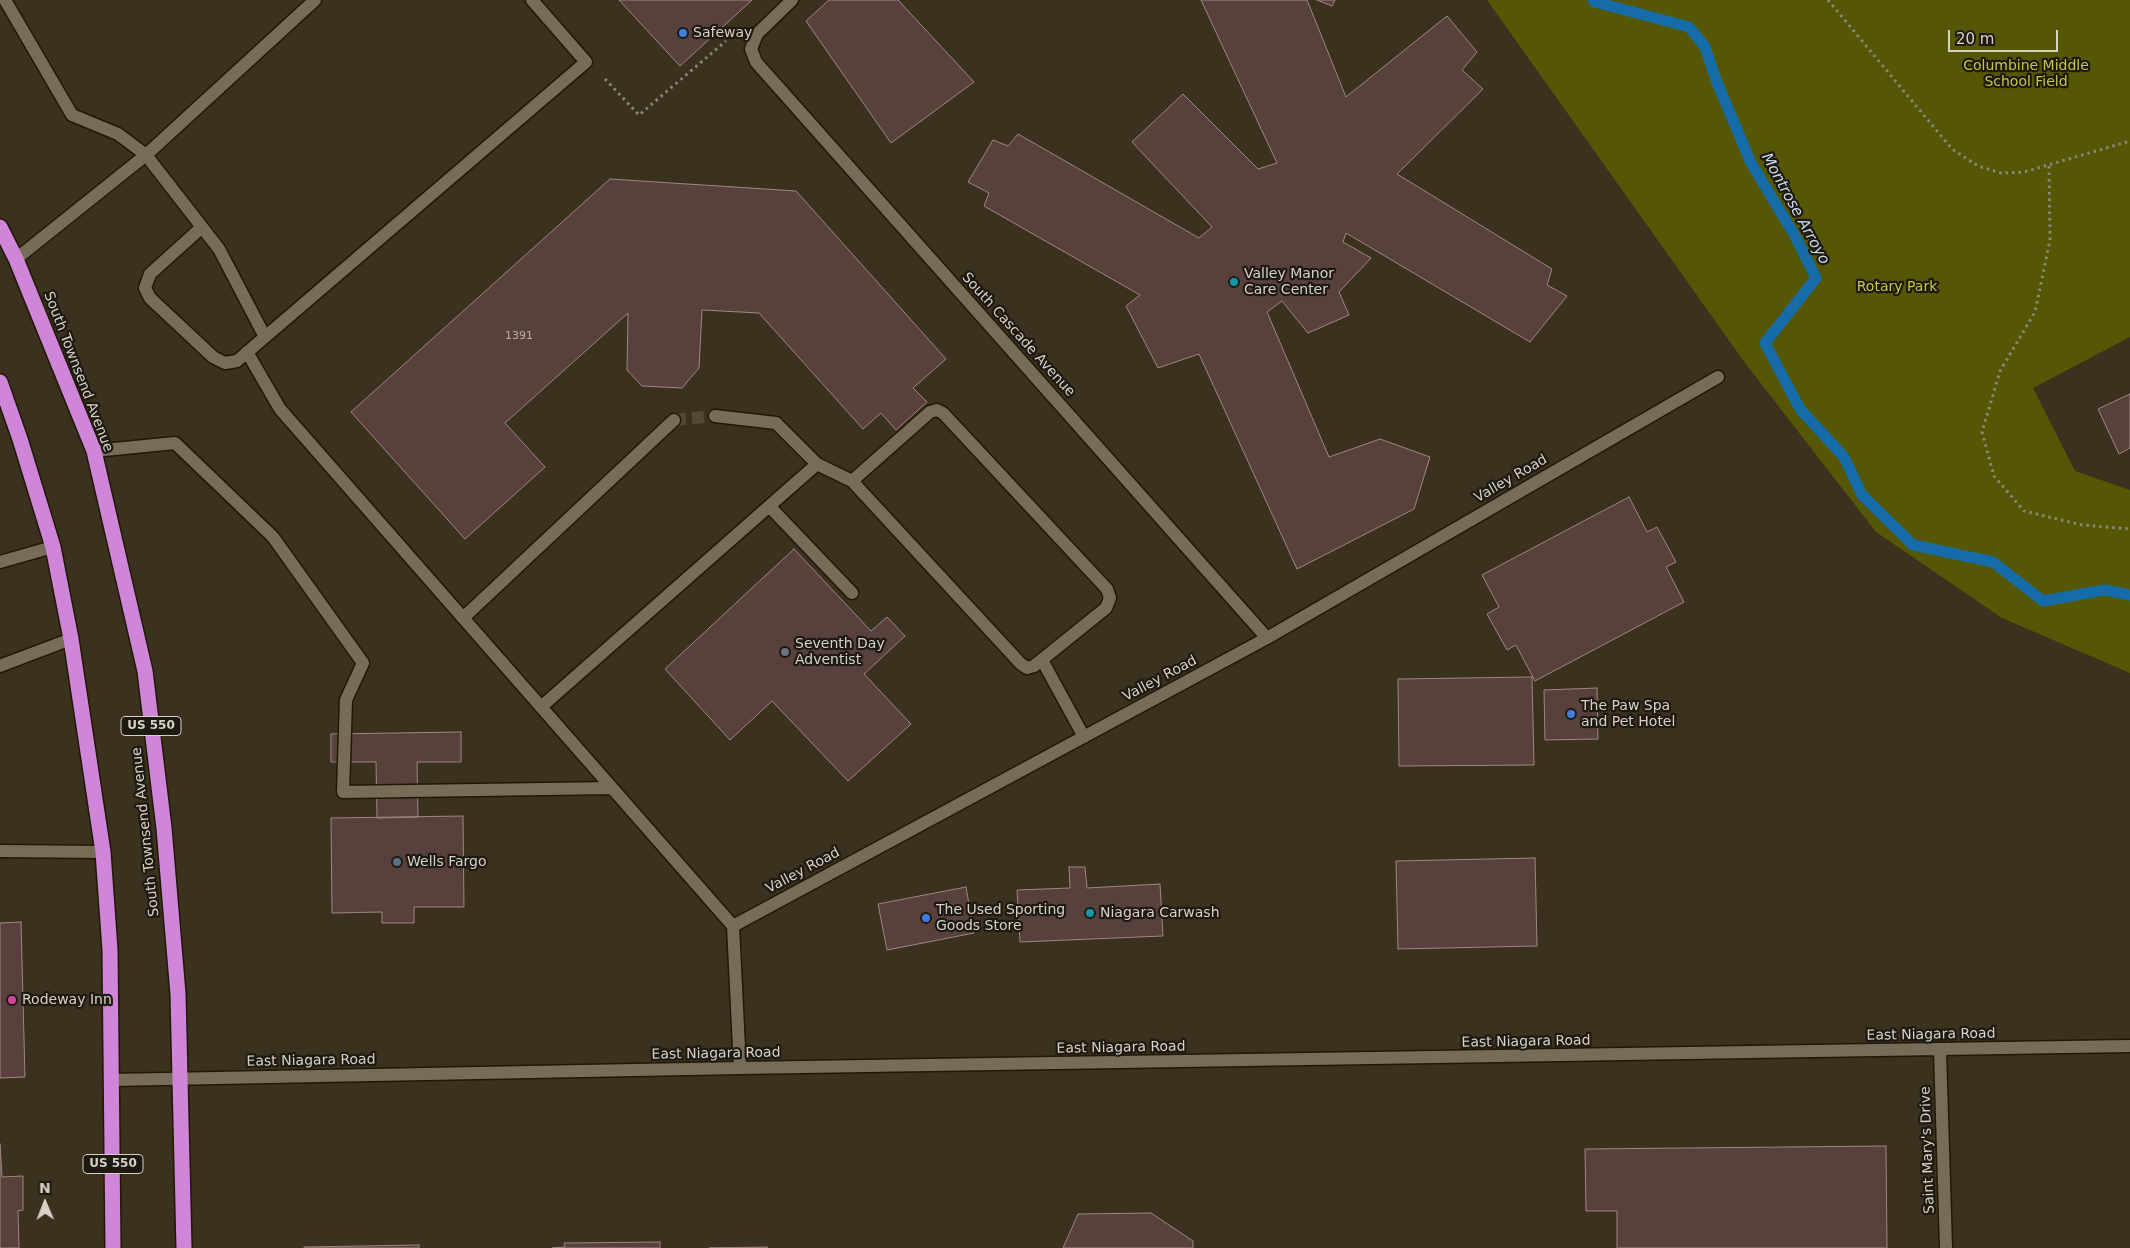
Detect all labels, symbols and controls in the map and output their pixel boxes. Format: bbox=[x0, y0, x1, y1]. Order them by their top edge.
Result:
scale bar bbox=[1950, 20, 2060, 52]
place label: Safeway bbox=[693, 25, 752, 41]
marker: Safeway bbox=[677, 27, 689, 39]
text: 20 m bbox=[1956, 30, 1994, 48]
park label: Columbine Middle School Field bbox=[1963, 58, 2089, 90]
water label: Montrose Arroyo bbox=[1757, 150, 1833, 268]
place label: Valley Manor Care Center bbox=[1244, 266, 1334, 298]
street label: South Cascade Avenue bbox=[958, 270, 1078, 400]
marker: Valley Manor Care Center bbox=[1228, 276, 1240, 288]
park label: Rotary Park bbox=[1857, 279, 1937, 295]
street label: South Townsend Avenue bbox=[40, 289, 116, 455]
house number: 1391 bbox=[505, 329, 533, 343]
street label: Valley Road bbox=[1472, 451, 1550, 507]
place label: Seventh Day Adventist bbox=[795, 636, 885, 669]
marker: Seventh Day Adventist bbox=[779, 646, 791, 658]
street label: Valley Road bbox=[1120, 652, 1200, 706]
place label: The Paw Spa and Pet Hotel bbox=[1581, 698, 1675, 730]
marker: The Paw Spa and Pet Hotel bbox=[1565, 708, 1577, 720]
road number: US 550 bbox=[121, 716, 181, 736]
street label: South Townsend Avenue bbox=[129, 746, 163, 918]
street label: Valley Road bbox=[763, 844, 843, 898]
place label: Wells Fargo bbox=[407, 854, 486, 870]
marker: Wells Fargo bbox=[391, 856, 403, 868]
place label: The Used Sporting Goods Store bbox=[936, 902, 1065, 934]
place label: Niagara Carwash bbox=[1100, 905, 1219, 921]
marker: Niagara Carwash bbox=[1084, 907, 1096, 919]
marker: The Used Sporting Goods Store bbox=[920, 912, 932, 924]
place label: Rodeway Inn bbox=[22, 992, 112, 1008]
marker: Rodeway Inn bbox=[6, 994, 18, 1006]
street label: East Niagara Road bbox=[1866, 1025, 1996, 1045]
street label: East Niagara Road bbox=[1461, 1032, 1591, 1052]
street label: East Niagara Road bbox=[1056, 1038, 1186, 1058]
street label: East Niagara Road bbox=[651, 1044, 781, 1064]
street label: East Niagara Road bbox=[246, 1051, 376, 1071]
street label: Saint Mary's Drive bbox=[1917, 1086, 1939, 1214]
road number: US 550 bbox=[83, 1154, 143, 1174]
north arrow bbox=[20, 1178, 70, 1228]
text: N bbox=[39, 1180, 51, 1196]

